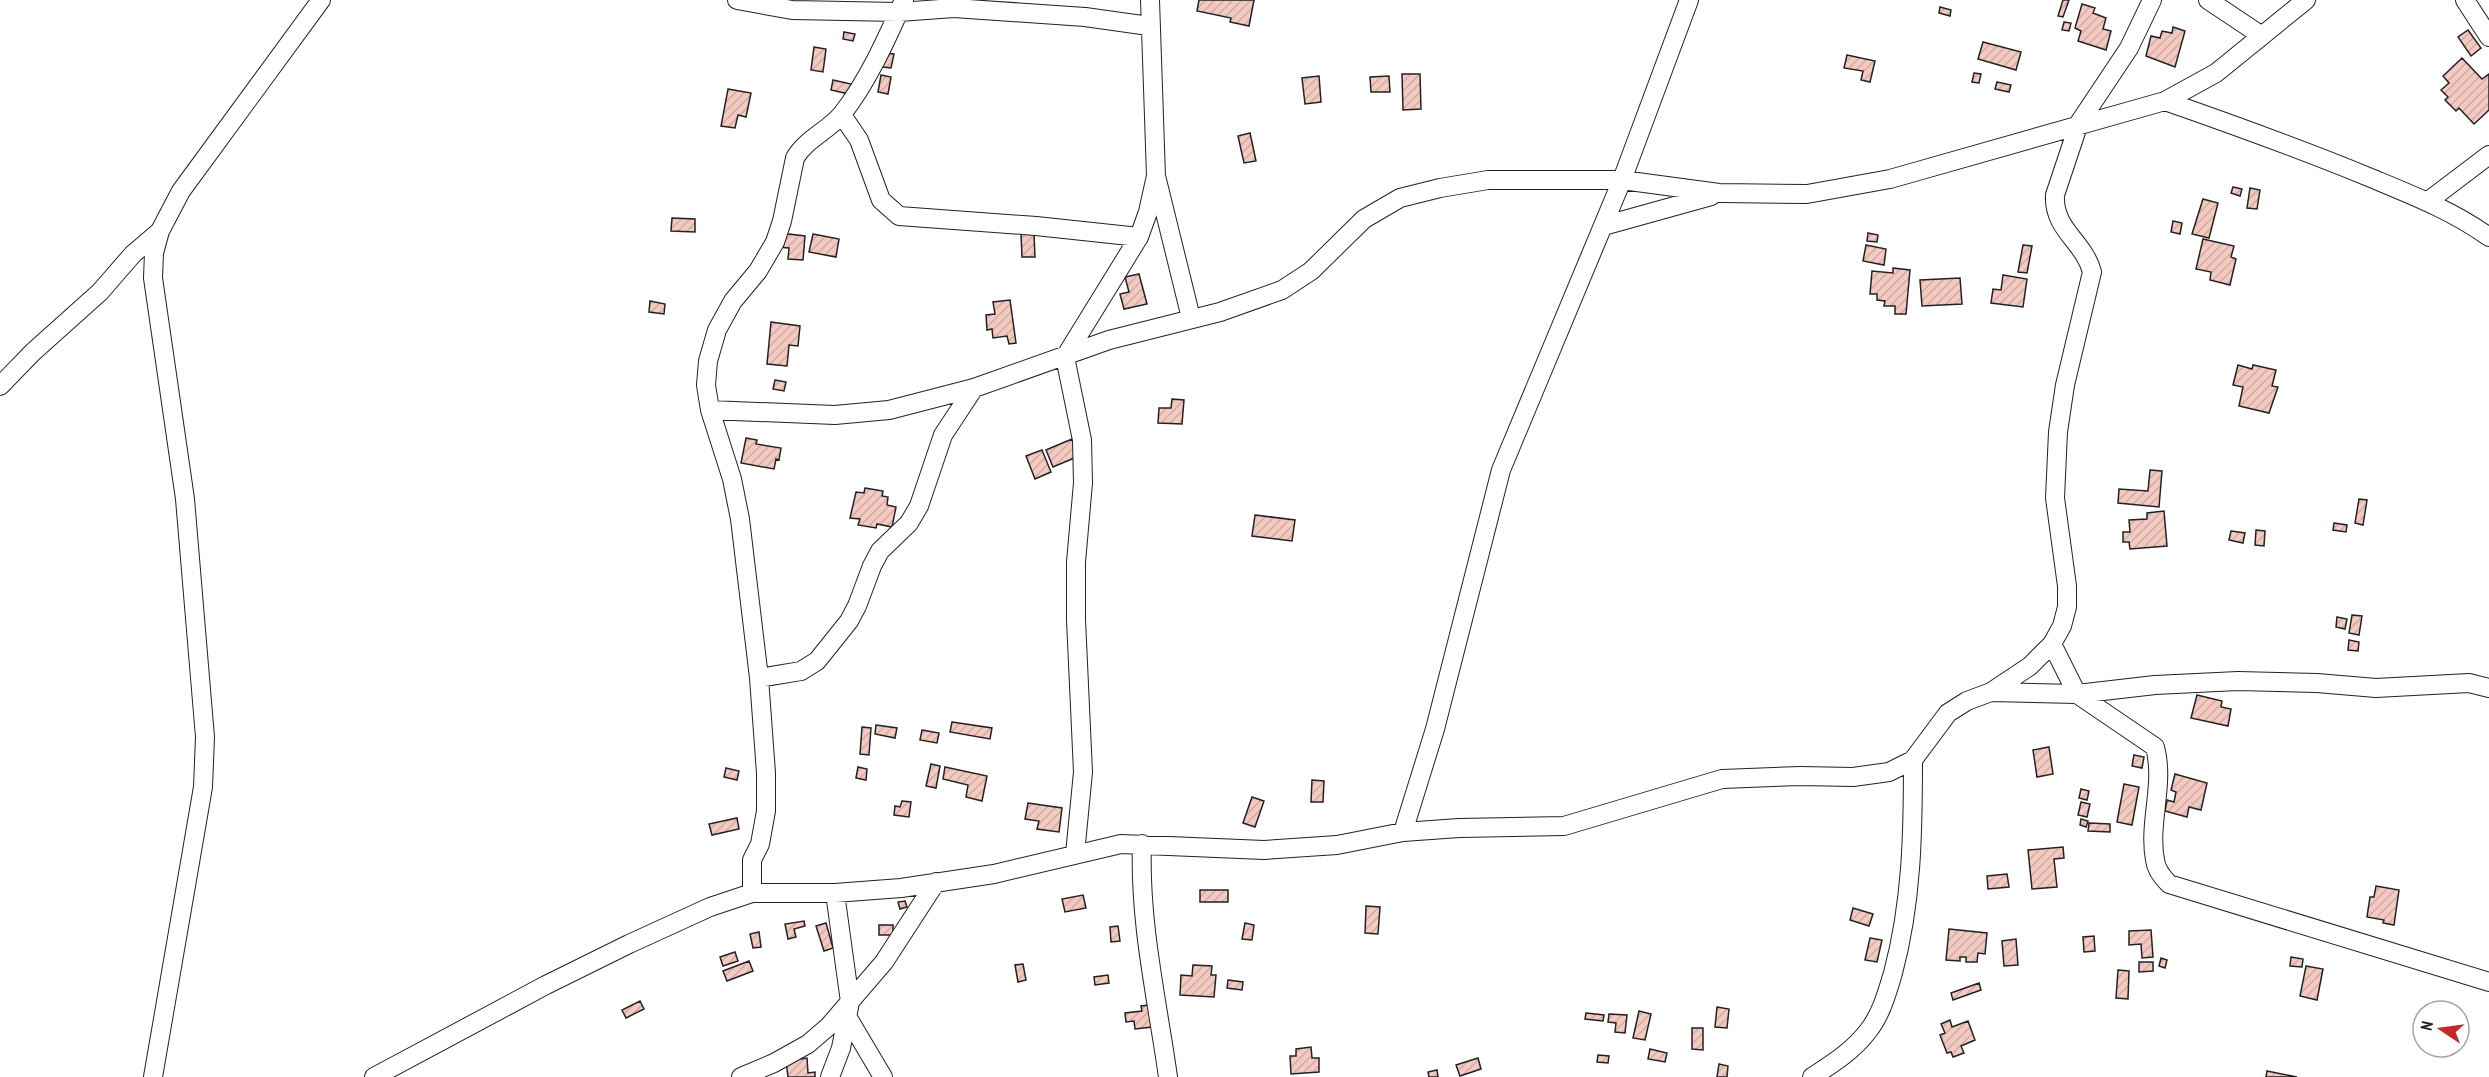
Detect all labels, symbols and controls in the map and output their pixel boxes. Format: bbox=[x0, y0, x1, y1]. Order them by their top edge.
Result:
north arrow bbox=[2411, 999, 2471, 1059]
text: N bbox=[2416, 1019, 2437, 1032]

